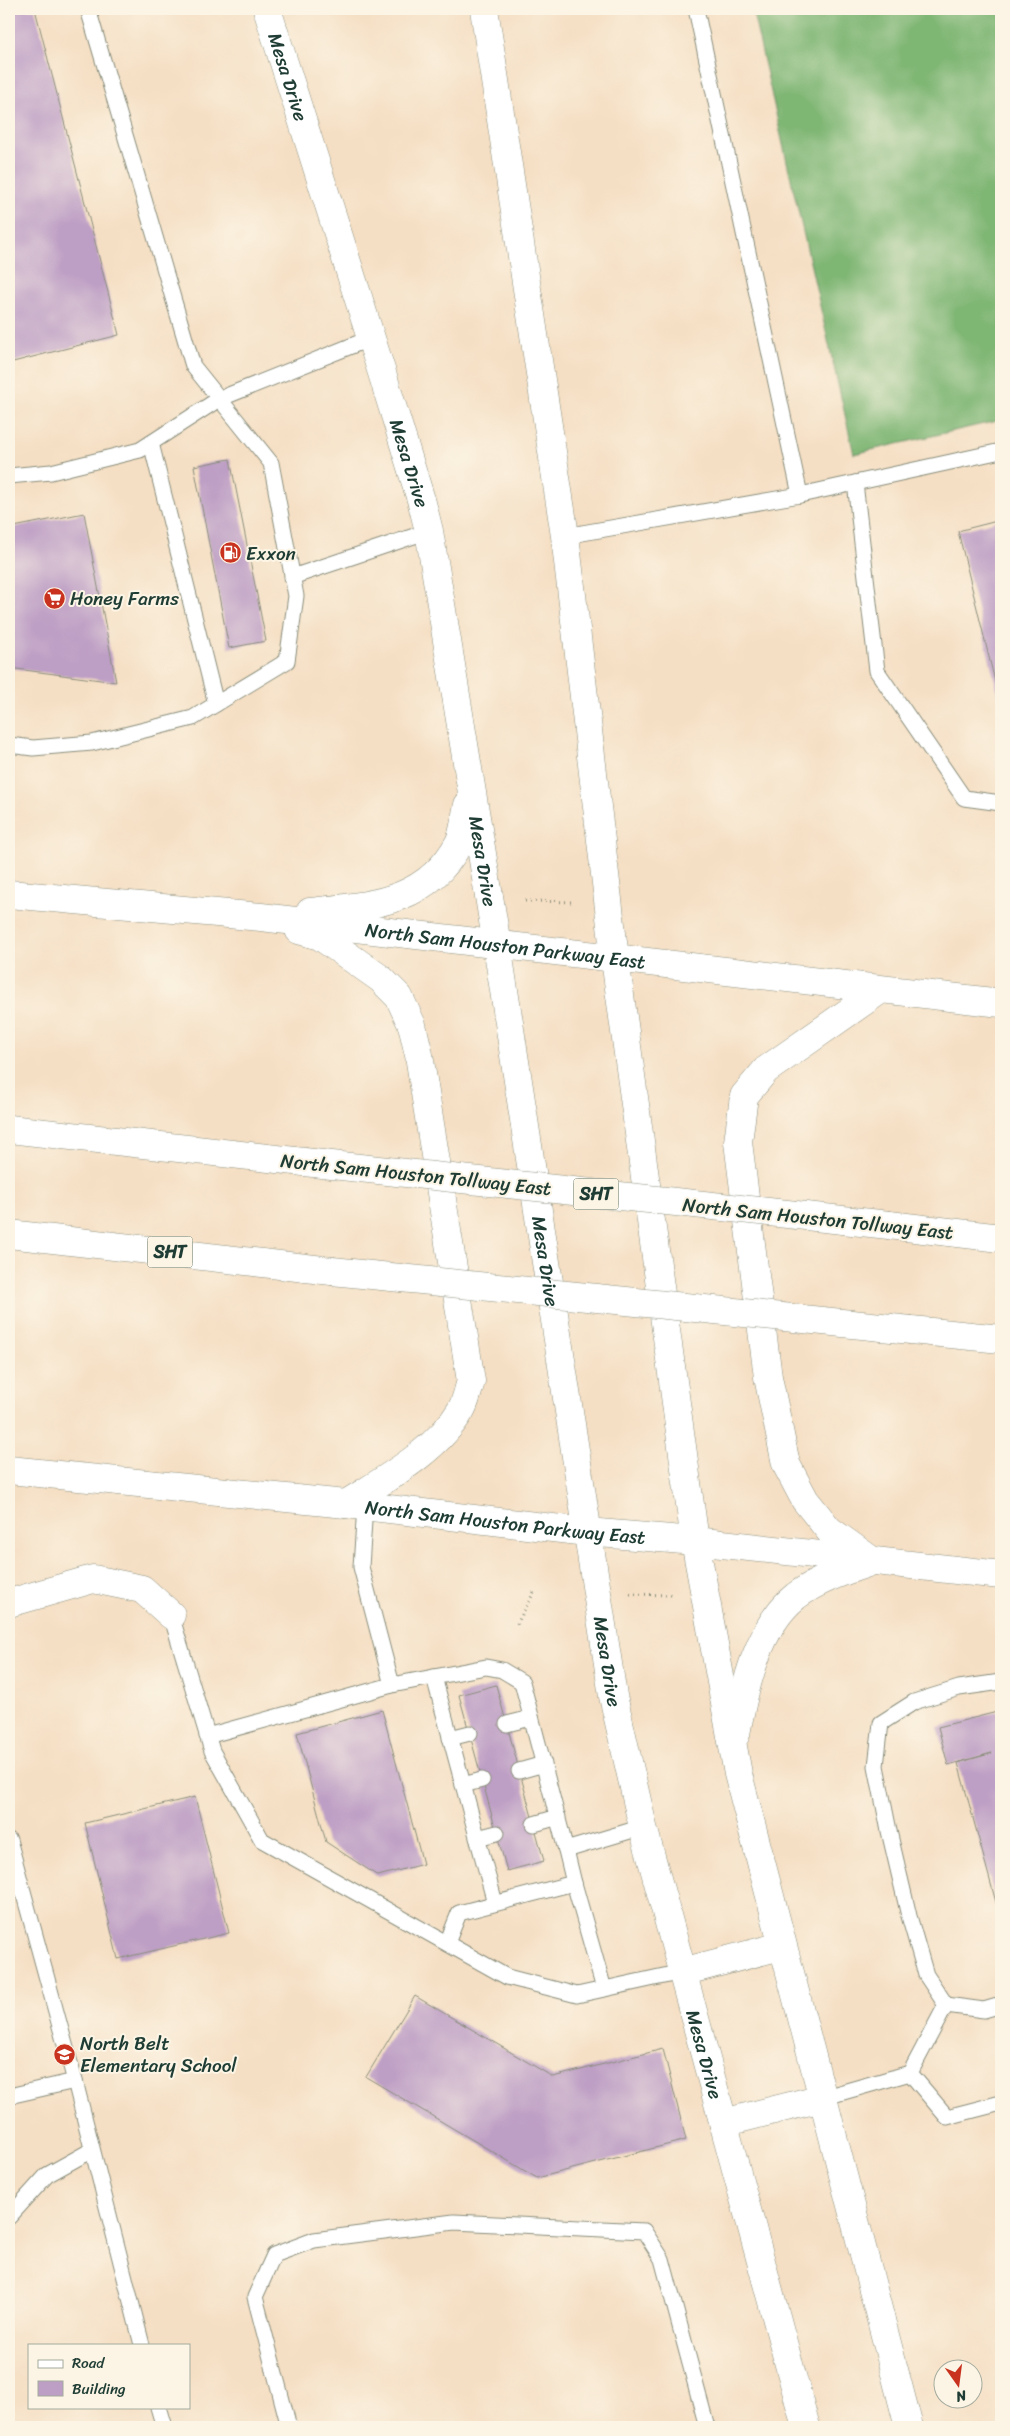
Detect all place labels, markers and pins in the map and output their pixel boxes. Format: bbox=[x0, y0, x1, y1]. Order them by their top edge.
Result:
place label: Exxon bbox=[246, 537, 296, 570]
fuel station icon: Exxon bbox=[218, 541, 242, 565]
place label: Honey Farms bbox=[70, 582, 179, 615]
supermarket icon: Honey Farms bbox=[42, 586, 66, 610]
place label: North Belt Elementary School bbox=[80, 2027, 237, 2082]
school or university icon: North Belt Elementary School bbox=[52, 2042, 76, 2066]

